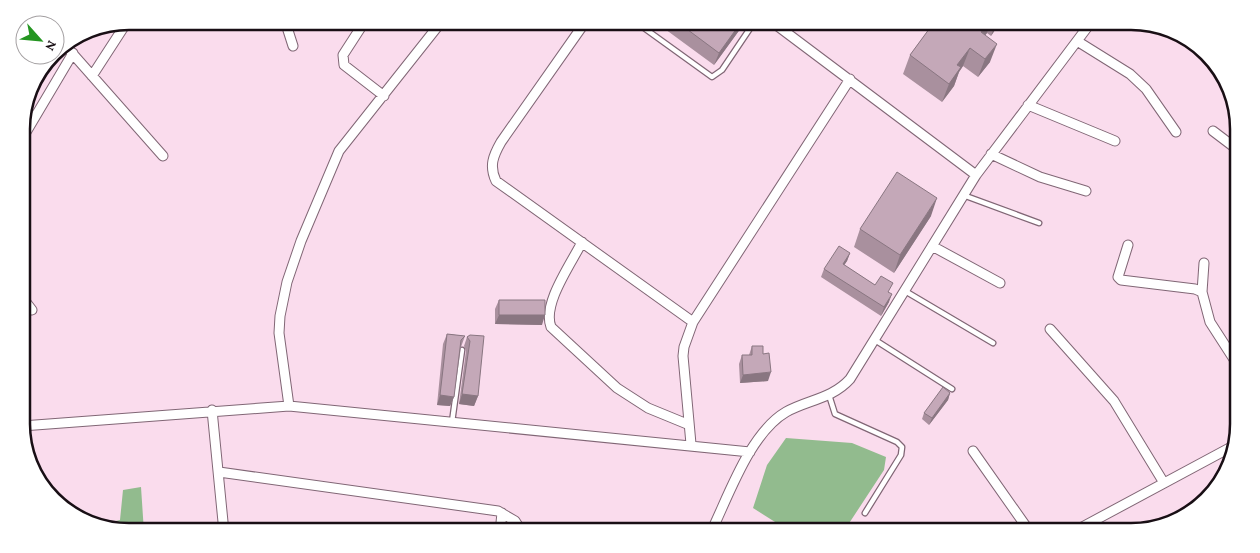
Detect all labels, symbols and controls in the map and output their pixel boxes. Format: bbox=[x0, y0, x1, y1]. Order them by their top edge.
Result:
north arrow bbox=[15, 15, 65, 65]
text: N bbox=[42, 38, 61, 54]

